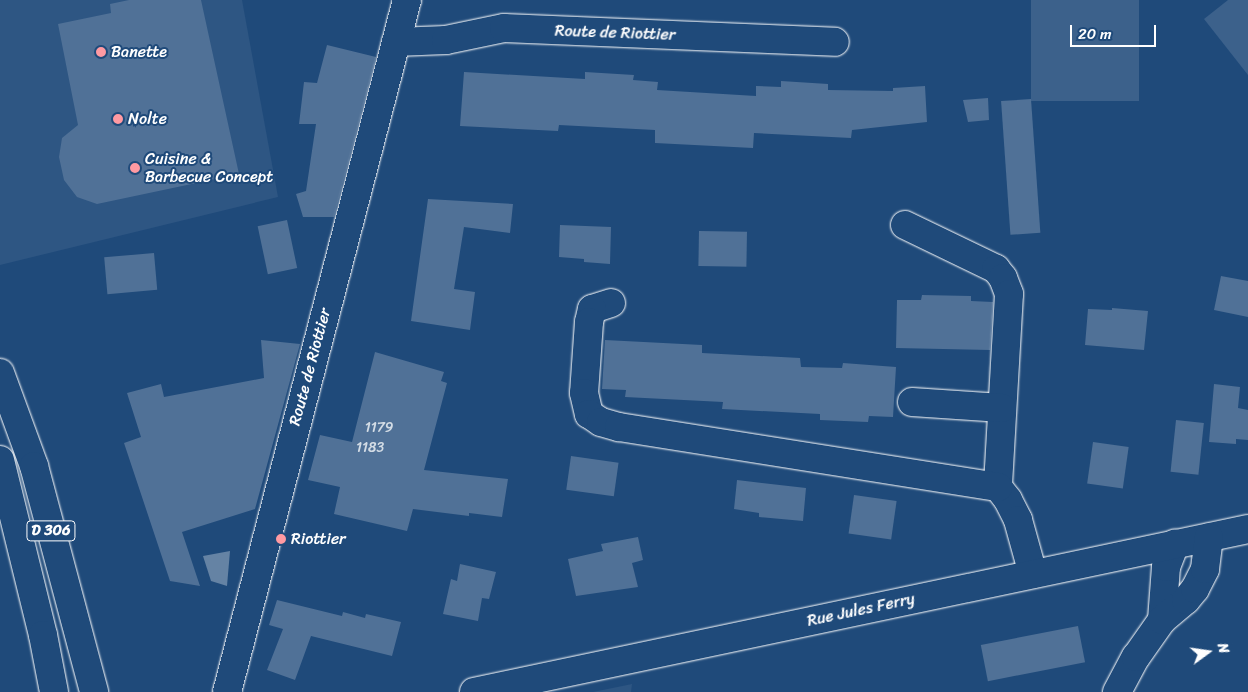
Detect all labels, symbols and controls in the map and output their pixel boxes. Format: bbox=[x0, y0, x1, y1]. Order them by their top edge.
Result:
scale bar bbox=[1073, 15, 1159, 47]
street label: Route de Riottier bbox=[554, 21, 676, 45]
text: 20 m bbox=[1078, 21, 1112, 47]
place label: Banette bbox=[111, 42, 167, 62]
marker: Banette bbox=[95, 46, 107, 58]
place label: Nolte bbox=[128, 109, 167, 129]
marker: Nolte bbox=[112, 113, 124, 125]
place label: Cuisine & Barbecue Concept bbox=[145, 149, 274, 187]
marker: Cuisine & Barbecue Concept bbox=[129, 162, 141, 174]
street label: Route de Riottier bbox=[285, 306, 335, 428]
house number: 1179 bbox=[365, 420, 393, 436]
house number: 1183 bbox=[356, 440, 384, 456]
road number: D 306 bbox=[26, 518, 76, 544]
place label: Riottier bbox=[291, 529, 346, 549]
marker: Riottier bbox=[275, 533, 287, 545]
street label: Rue Jules Ferry bbox=[806, 589, 916, 631]
north arrow bbox=[1183, 627, 1233, 677]
text: N bbox=[1210, 641, 1236, 656]

